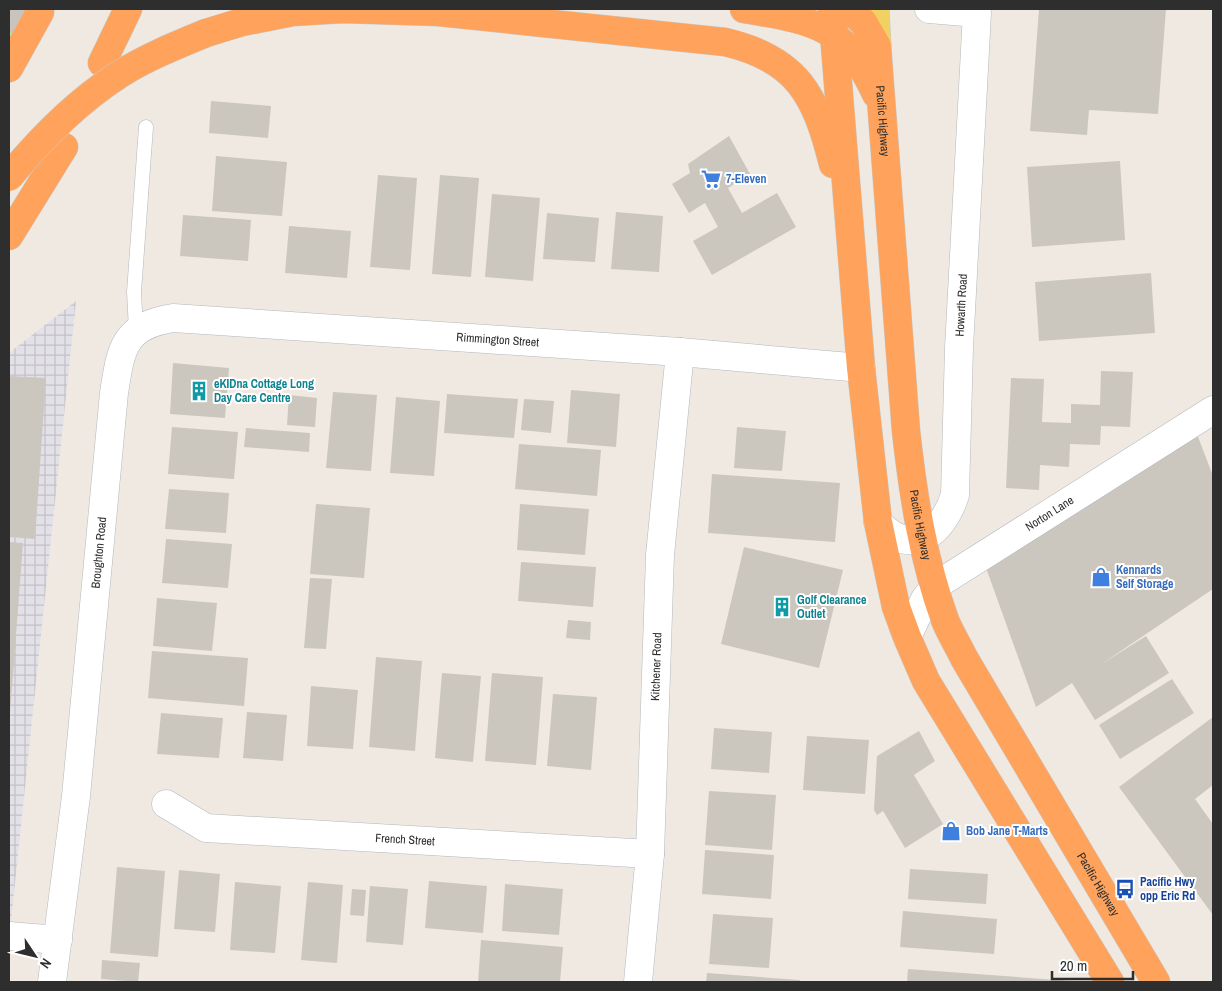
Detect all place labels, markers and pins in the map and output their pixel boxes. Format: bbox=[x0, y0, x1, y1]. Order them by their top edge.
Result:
supermarket icon: 7-Eleven bbox=[700, 168, 722, 190]
place label: 7-Eleven bbox=[726, 171, 766, 187]
place label: eKIDna Cottage Long Day Care Centre bbox=[214, 376, 314, 406]
building icon: eKIDna Cottage Long Day Care Centre bbox=[188, 380, 210, 402]
place label: Kennards Self Storage bbox=[1116, 562, 1174, 592]
shop icon: Kennards Self Storage bbox=[1090, 566, 1112, 588]
place label: Golf Clearance Outlet bbox=[797, 592, 867, 622]
building icon: Golf Clearance Outlet bbox=[771, 596, 793, 618]
shop icon: Bob Jane T-Marts bbox=[940, 820, 962, 842]
place label: Bob Jane T-Marts bbox=[966, 823, 1049, 839]
place label: Pacific Hwy opp Eric Rd bbox=[1140, 874, 1195, 904]
bus stop icon: Pacific Hwy opp Eric Rd bbox=[1114, 878, 1136, 900]

